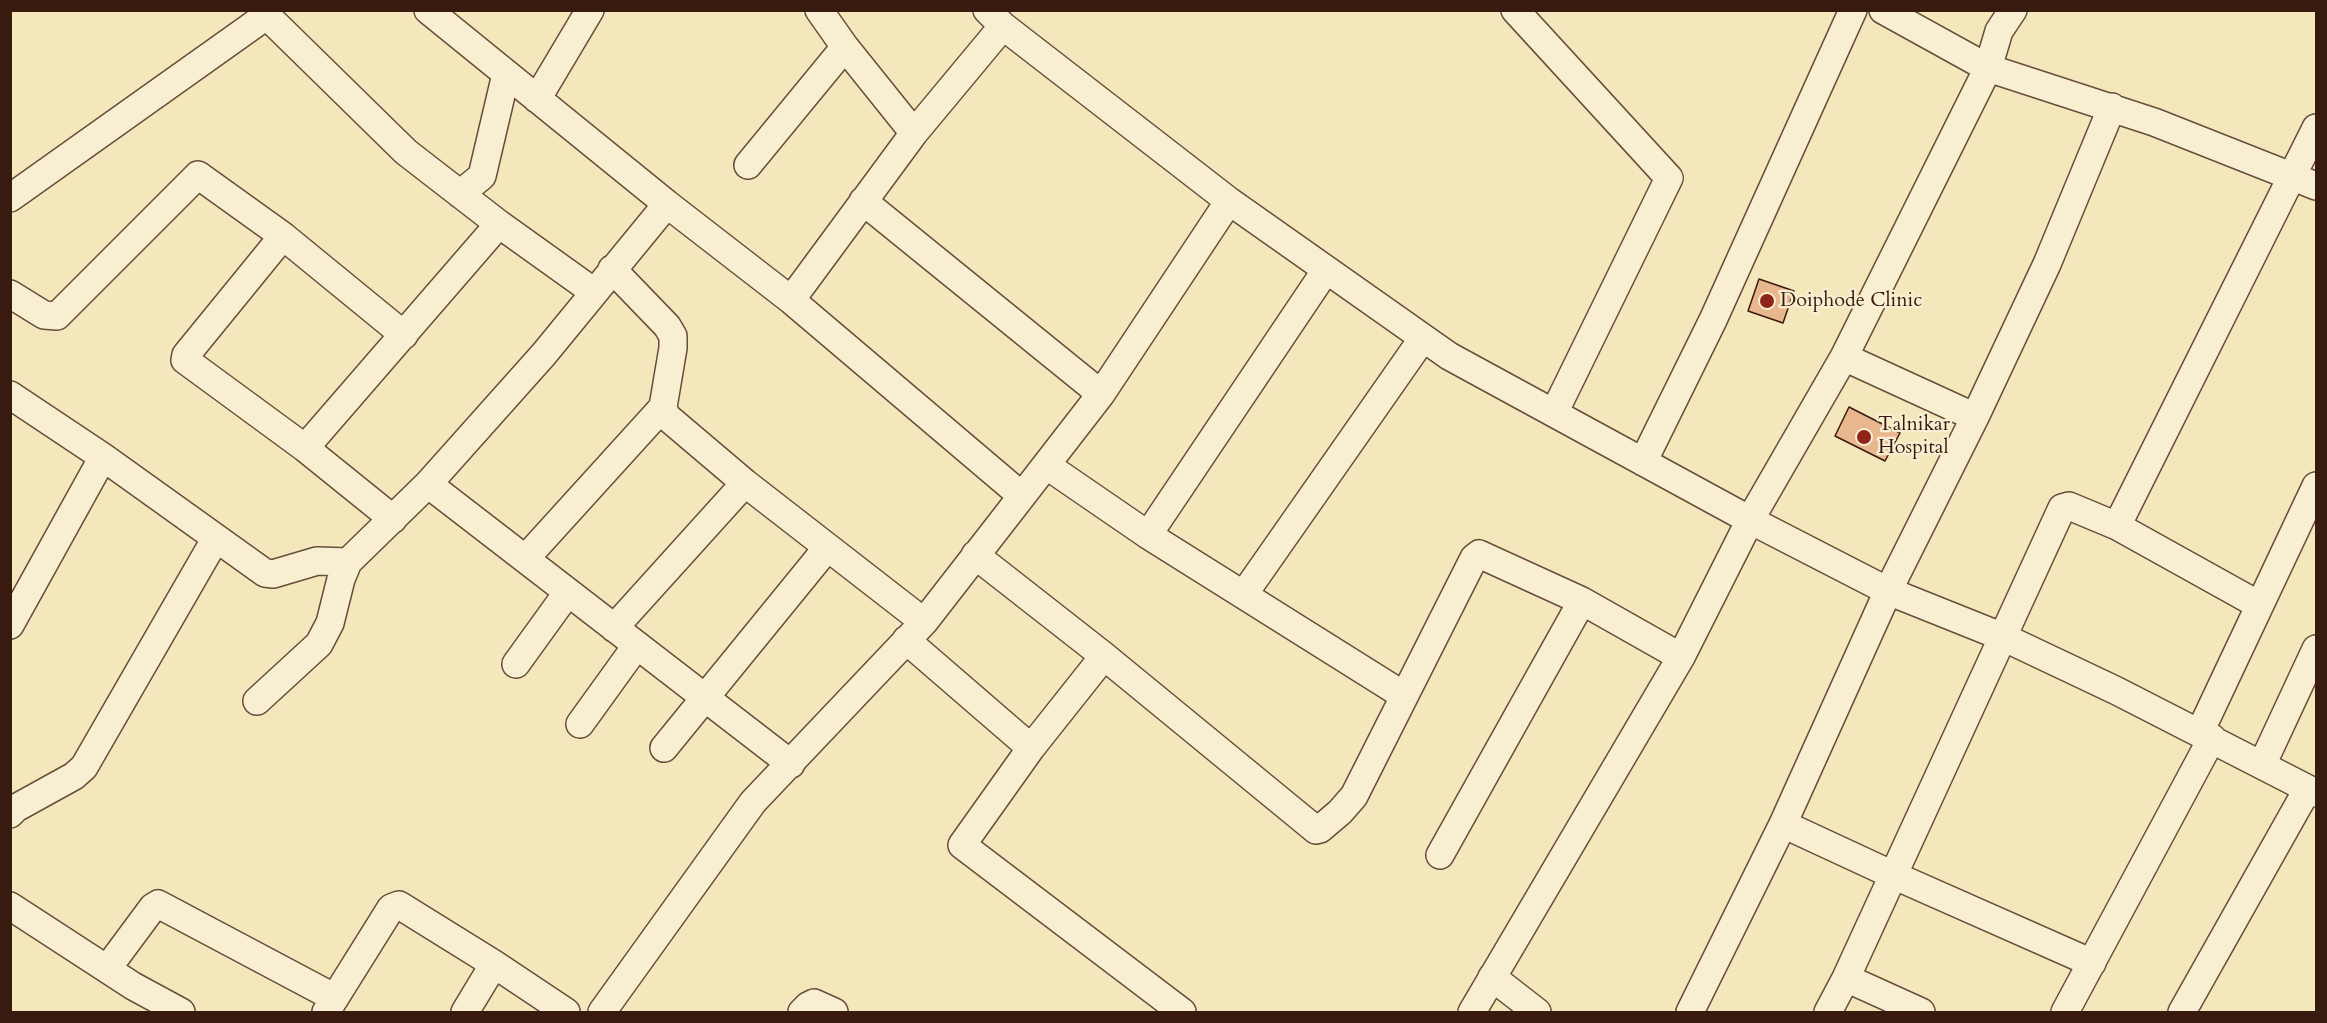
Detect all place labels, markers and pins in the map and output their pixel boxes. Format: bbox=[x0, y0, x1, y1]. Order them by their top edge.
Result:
place label: Doiphode Clinic bbox=[1780, 289, 1922, 313]
marker: Doiphode Clinic bbox=[1758, 292, 1776, 310]
place label: Talnikar Hospital bbox=[1878, 413, 1950, 460]
marker: Talnikar Hospital bbox=[1855, 428, 1873, 446]

